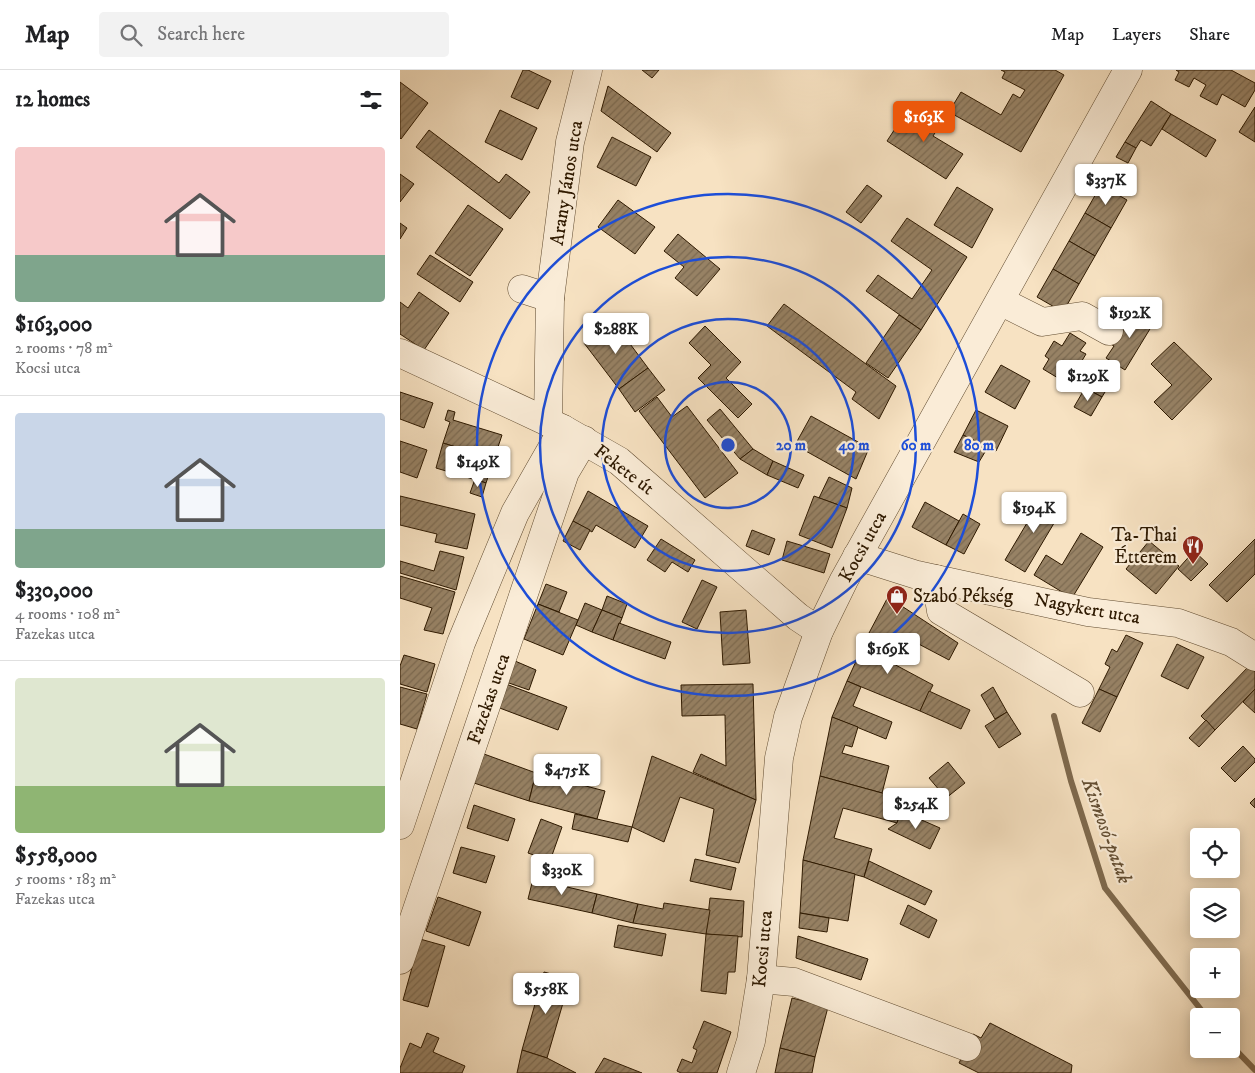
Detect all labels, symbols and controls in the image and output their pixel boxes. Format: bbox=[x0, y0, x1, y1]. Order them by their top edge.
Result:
search box bbox=[99, 12, 449, 57]
text: Map bbox=[25, 20, 69, 50]
icon: search bbox=[117, 21, 145, 49]
text: Search here bbox=[157, 23, 245, 46]
text: Map bbox=[1051, 24, 1084, 46]
text: Layers bbox=[1112, 24, 1161, 46]
text: Share bbox=[1189, 24, 1230, 46]
icon: filters bbox=[357, 86, 385, 114]
text: 12 homes bbox=[15, 87, 90, 113]
pin: $163K bbox=[889, 100, 959, 143]
text: $163K bbox=[904, 107, 944, 127]
street label: Arany János utca bbox=[546, 119, 588, 247]
pin: $337K bbox=[1071, 164, 1141, 206]
text: $337K bbox=[1086, 170, 1126, 190]
icon: home bbox=[155, 180, 245, 270]
pin: $192K bbox=[1095, 296, 1165, 339]
text: $192K bbox=[1109, 303, 1151, 323]
text: $163,000 bbox=[15, 312, 92, 338]
pin: $288K bbox=[581, 312, 651, 355]
text: $288K bbox=[594, 319, 638, 339]
text: 2 rooms · 78 m² bbox=[15, 338, 112, 358]
text: Kocsi utca bbox=[15, 358, 80, 378]
pin: $129K bbox=[1053, 360, 1123, 402]
text: $129K bbox=[1067, 366, 1109, 386]
centre of rings bbox=[719, 436, 737, 454]
text: 20 m bbox=[776, 436, 807, 455]
text: 40 m bbox=[837, 436, 870, 455]
text: 60 m bbox=[901, 436, 932, 455]
text: 80 m bbox=[964, 436, 995, 455]
street label: Fekete út bbox=[589, 440, 659, 500]
icon: home bbox=[155, 445, 245, 535]
pin: $149K bbox=[443, 446, 513, 488]
text: $149K bbox=[456, 452, 500, 472]
pin: $194K bbox=[999, 492, 1069, 534]
text: $194K bbox=[1013, 498, 1056, 518]
street label: Kocsi utca bbox=[834, 508, 892, 586]
place label: Ta-Thai Étterem bbox=[1111, 524, 1177, 569]
restaurant icon: Ta-Thai Étterem bbox=[1181, 534, 1205, 565]
text: $330,000 bbox=[15, 578, 93, 604]
shop icon: Szabó Pékség bbox=[885, 584, 909, 615]
place label: Szabó Pékség bbox=[913, 585, 1014, 608]
street label: Nagykert utca bbox=[1032, 588, 1142, 630]
text: 4 rooms · 108 m² bbox=[15, 604, 120, 624]
text: Fazekas utca bbox=[15, 624, 95, 644]
pin: $169K bbox=[853, 632, 923, 675]
text: $169K bbox=[867, 639, 909, 659]
street label: Fazekas utca bbox=[463, 650, 515, 748]
icon: home bbox=[155, 710, 245, 800]
pin: $475K bbox=[532, 754, 602, 796]
text: $475K bbox=[545, 760, 589, 780]
water label: Kismosó-patak bbox=[1075, 774, 1137, 888]
pin: $254K bbox=[881, 788, 951, 830]
text: $254K bbox=[894, 794, 938, 814]
map controls bbox=[1190, 828, 1240, 1058]
button: locate bbox=[1190, 828, 1240, 878]
text: $558,000 bbox=[15, 843, 97, 869]
pin: $330K bbox=[527, 854, 597, 896]
text: $330K bbox=[542, 860, 582, 880]
text: 5 rooms · 183 m² bbox=[15, 869, 116, 889]
button: layers bbox=[1190, 888, 1240, 938]
text: Fazekas utca bbox=[15, 889, 95, 909]
street label: Kocsi utca bbox=[748, 909, 778, 989]
button: + bbox=[1190, 948, 1240, 998]
pin: $558K bbox=[511, 972, 581, 1015]
text: $558K bbox=[524, 979, 568, 999]
button: − bbox=[1190, 1008, 1240, 1058]

